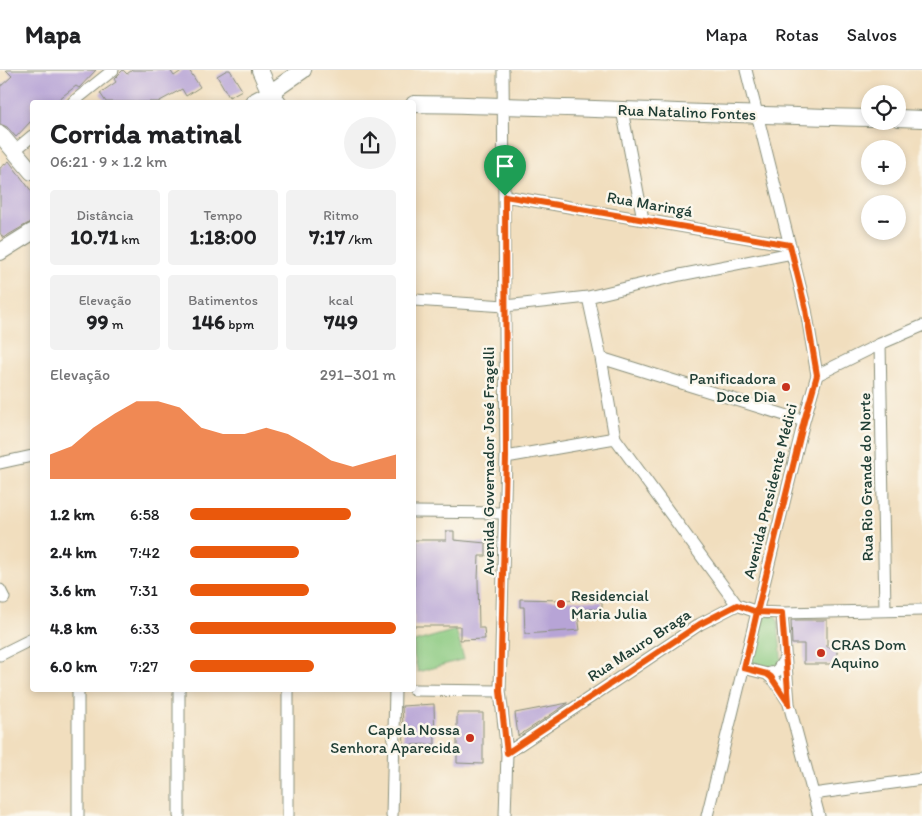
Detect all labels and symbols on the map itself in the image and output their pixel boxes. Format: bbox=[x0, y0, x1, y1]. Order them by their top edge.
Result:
street label: Rua Natalino Fontes bbox=[617, 100, 757, 124]
pin bbox=[484, 145, 526, 196]
street label: Rua Maringá bbox=[606, 187, 695, 221]
street label: Avenida Governador José Fragelli bbox=[479, 347, 498, 575]
place label: Panificadora Doce Dia bbox=[689, 369, 777, 406]
marker: Panificadora Doce Dia bbox=[780, 381, 792, 393]
street label: Rua Rio Grande do Norte bbox=[855, 392, 877, 562]
street label: Avenida Presidente Médici bbox=[739, 401, 801, 581]
place label: Residencial Maria Julia bbox=[571, 586, 649, 623]
marker: Residencial Maria Julia bbox=[555, 598, 567, 610]
street label: Rua Mauro Braga bbox=[584, 604, 695, 686]
place label: CRAS Dom Aquino bbox=[831, 635, 907, 672]
marker: CRAS Dom Aquino bbox=[815, 647, 827, 659]
place label: Capela Nossa Senhora Aparecida bbox=[330, 720, 461, 757]
marker: Capela Nossa Senhora Aparecida bbox=[464, 732, 476, 744]

